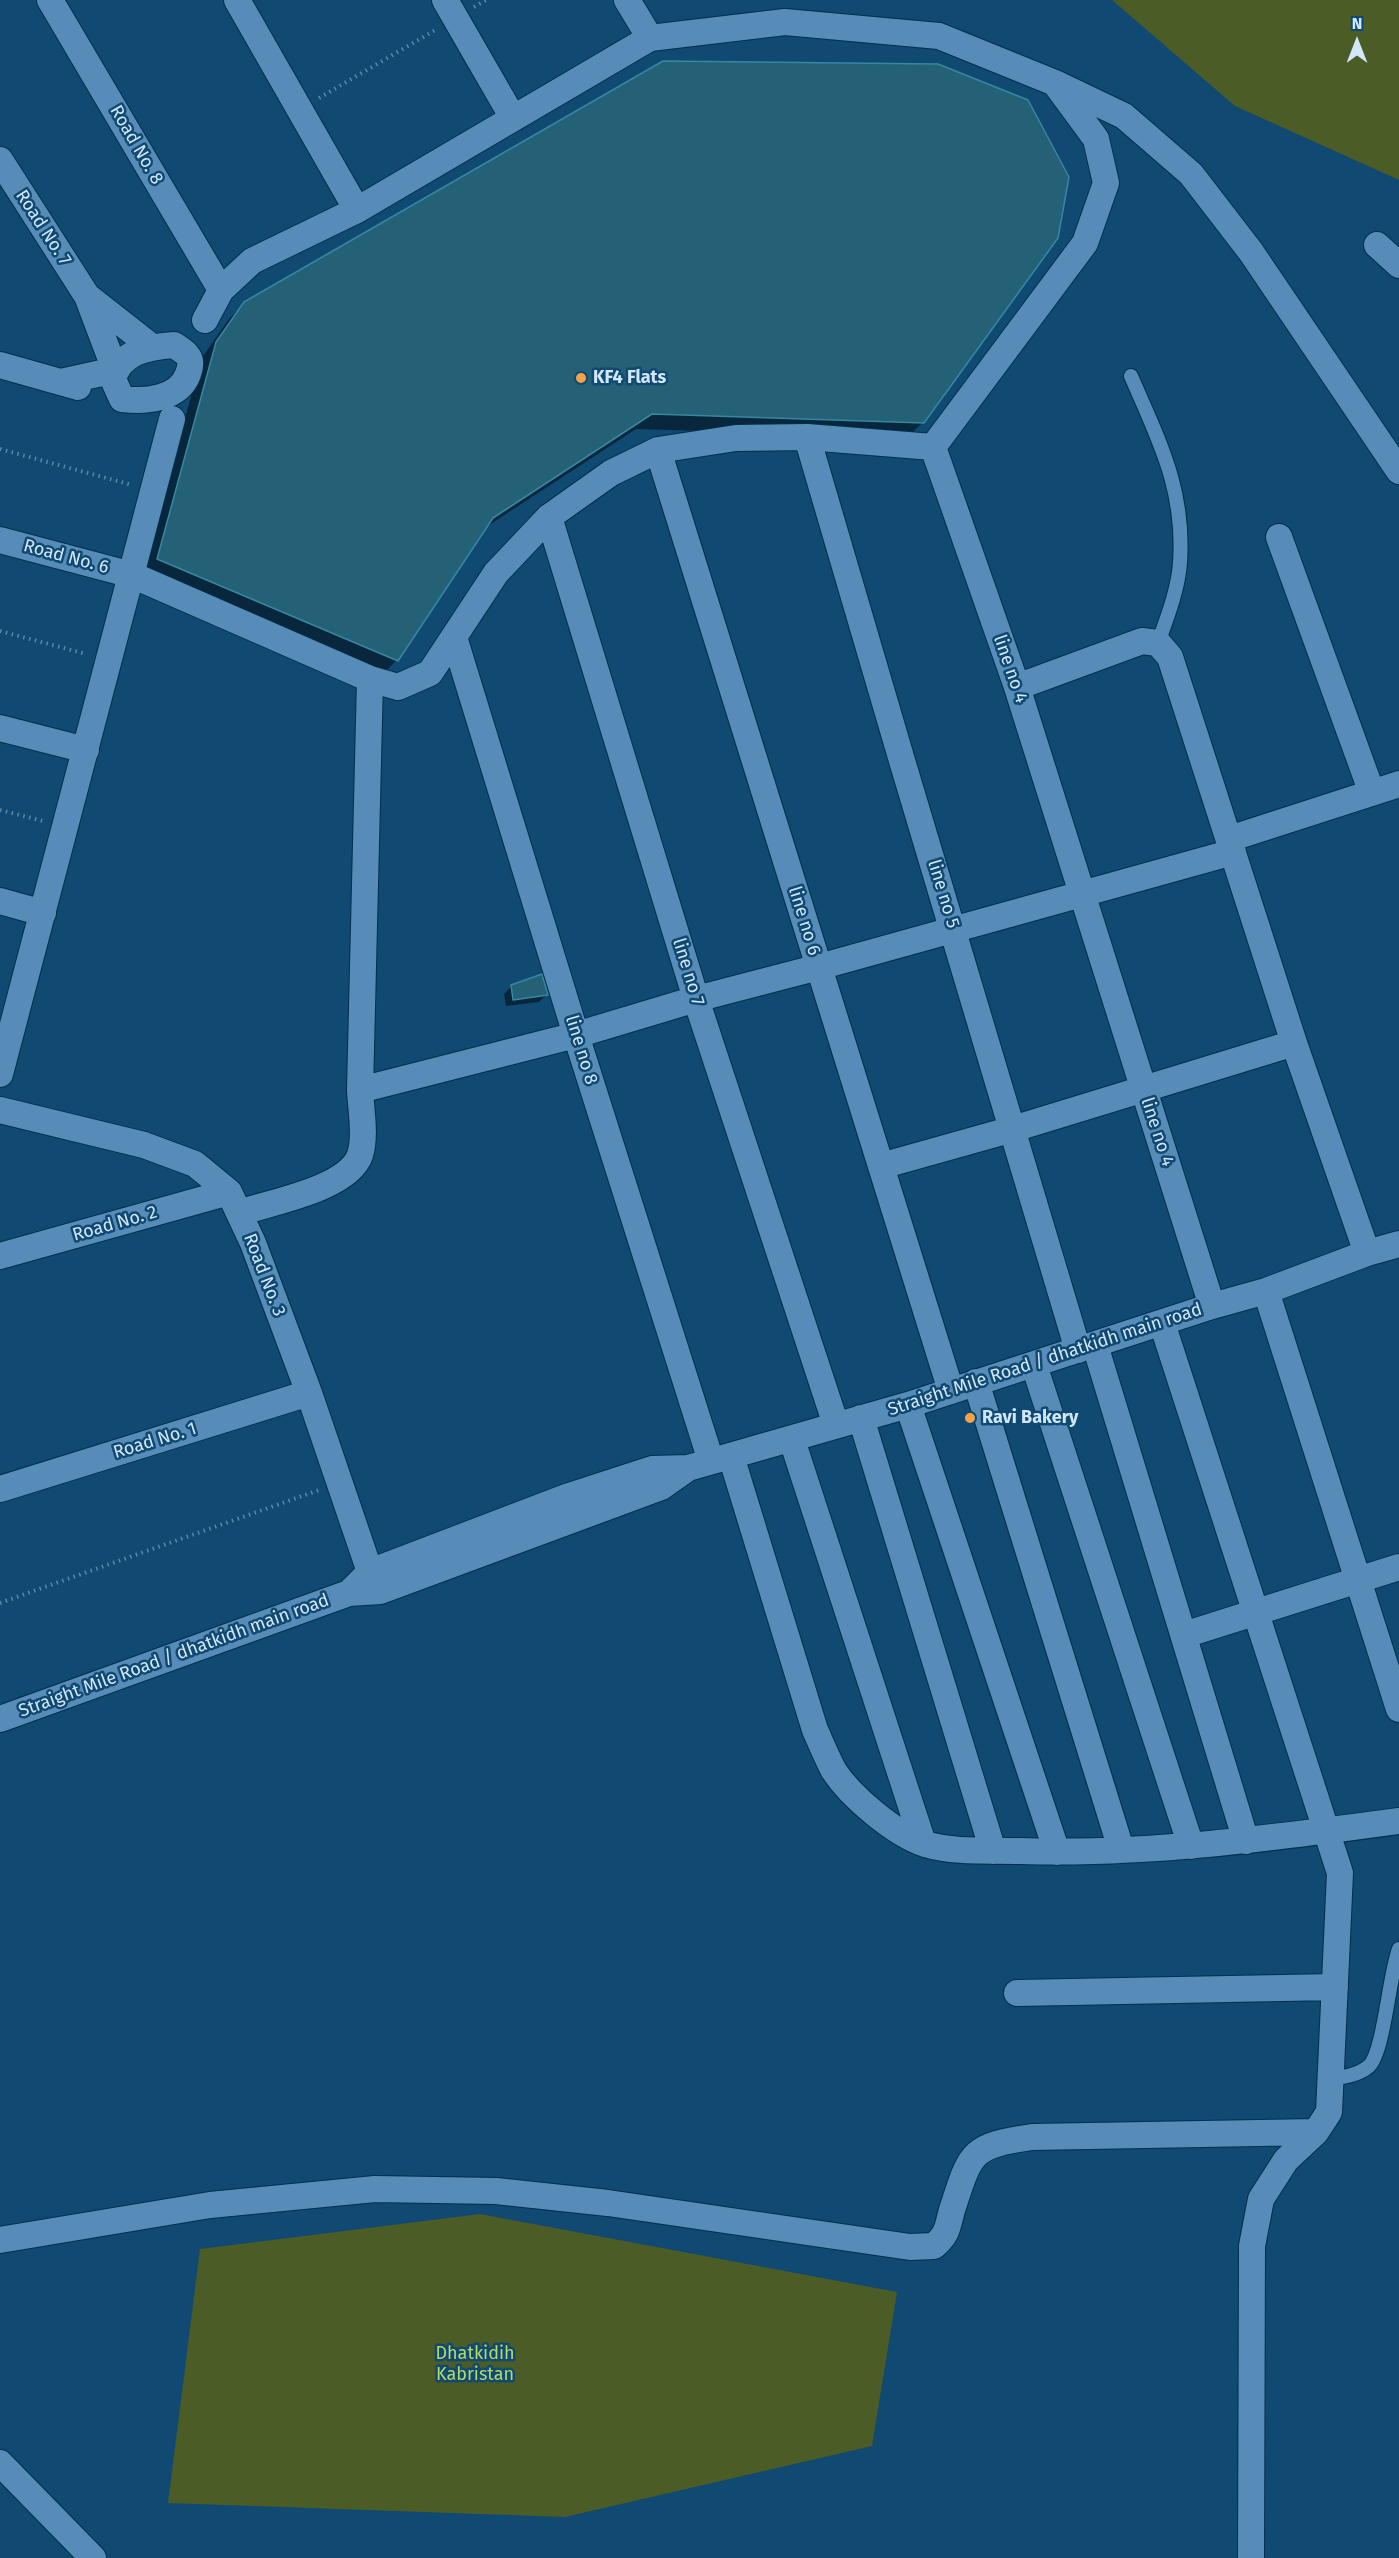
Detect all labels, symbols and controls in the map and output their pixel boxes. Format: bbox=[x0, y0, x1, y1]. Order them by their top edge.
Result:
north arrow bbox=[1327, 12, 1387, 72]
text: N bbox=[1352, 14, 1362, 33]
street label: Road No. 8 bbox=[105, 102, 167, 188]
street label: Road No. 7 bbox=[11, 186, 75, 270]
place label: KF4 Flats bbox=[593, 367, 666, 389]
marker: KF4 Flats bbox=[574, 371, 588, 385]
street label: Road No. 6 bbox=[21, 535, 111, 579]
street label: line no 4 bbox=[988, 632, 1032, 706]
street label: line no 5 bbox=[922, 857, 964, 931]
street label: line no 6 bbox=[783, 884, 825, 958]
street label: line no 7 bbox=[668, 936, 708, 1008]
street label: line no 8 bbox=[560, 1013, 602, 1087]
street label: line no 4 bbox=[1136, 1095, 1178, 1169]
street label: Road No. 2 bbox=[70, 1202, 160, 1246]
street label: Road No. 3 bbox=[238, 1231, 290, 1319]
street label: Straight Mile Road / dhatkidh main road bbox=[885, 1299, 1205, 1421]
place label: Ravi Bakery bbox=[982, 1407, 1078, 1429]
marker: Ravi Bakery bbox=[963, 1411, 977, 1425]
street label: Road No. 1 bbox=[111, 1418, 199, 1464]
street label: Straight Mile Road / dhatkidh main road bbox=[16, 1590, 332, 1722]
park label: Dhatkidih Kabristan bbox=[435, 2343, 515, 2386]

